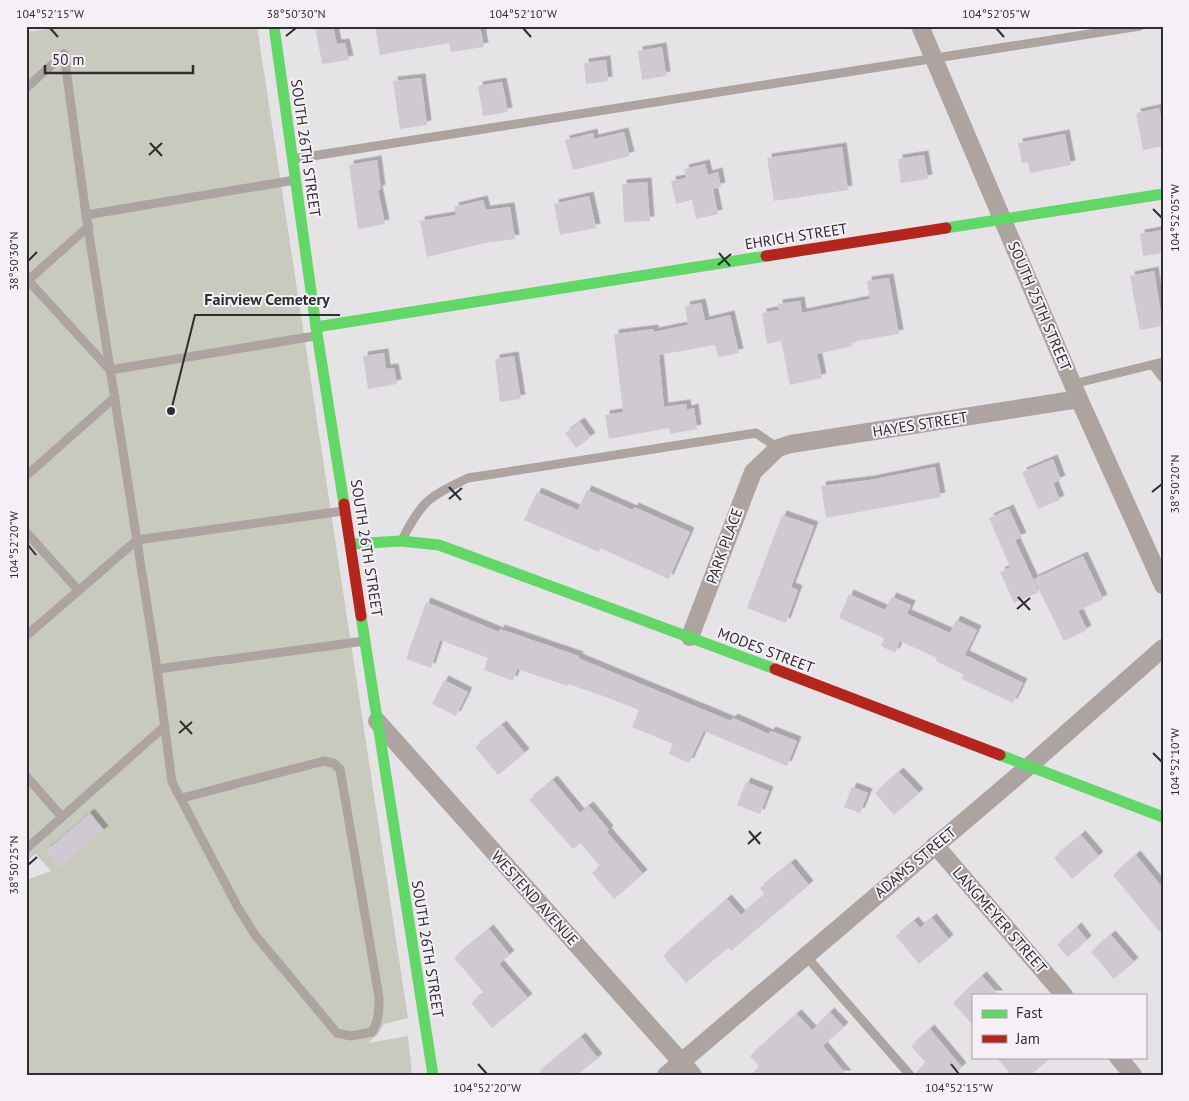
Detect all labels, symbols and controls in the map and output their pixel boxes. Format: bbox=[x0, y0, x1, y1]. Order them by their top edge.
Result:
text: 104°52'15"W bbox=[16, 6, 84, 21]
text: 38°50'30"N bbox=[266, 6, 326, 21]
text: 104°52'10"W bbox=[489, 6, 557, 21]
text: 104°52'05"W bbox=[962, 6, 1030, 21]
scale bar bbox=[45, 42, 192, 74]
text: 50 m bbox=[52, 50, 85, 69]
street label: SOUTH 26TH STREET bbox=[287, 78, 325, 219]
text: 104°52'05"W bbox=[1167, 184, 1182, 252]
street label: EHRICH STREET bbox=[743, 218, 849, 253]
text: 38°50'30"N bbox=[6, 231, 21, 291]
street label: SOUTH 25TH STREET bbox=[1004, 238, 1076, 374]
callout: Fairview Cemetery bbox=[195, 284, 340, 315]
text: Fairview Cemetery bbox=[204, 289, 330, 309]
street label: HAYES STREET bbox=[871, 407, 969, 441]
text: 38°50'20"N bbox=[1167, 454, 1182, 514]
street label: SOUTH 26TH STREET bbox=[347, 478, 387, 619]
street label: PARK PLACE bbox=[702, 506, 746, 586]
text: 104°52'20"W bbox=[6, 511, 21, 579]
street label: MODES STREET bbox=[715, 623, 817, 677]
text: 104°52'10"W bbox=[1167, 728, 1182, 796]
street label: ADAMS STREET bbox=[870, 822, 960, 902]
text: 38°50'25"N bbox=[6, 835, 21, 895]
street label: WESTEND AVENUE bbox=[488, 847, 582, 949]
street label: LANGMEYER STREET bbox=[949, 863, 1052, 978]
street label: SOUTH 26TH STREET bbox=[408, 879, 448, 1020]
legend bbox=[972, 994, 1146, 1058]
text: Fast bbox=[1016, 1003, 1043, 1022]
text: Jam bbox=[1015, 1029, 1040, 1048]
text: 104°52'20"W bbox=[453, 1080, 521, 1095]
text: 104°52'15"W bbox=[925, 1080, 993, 1095]

